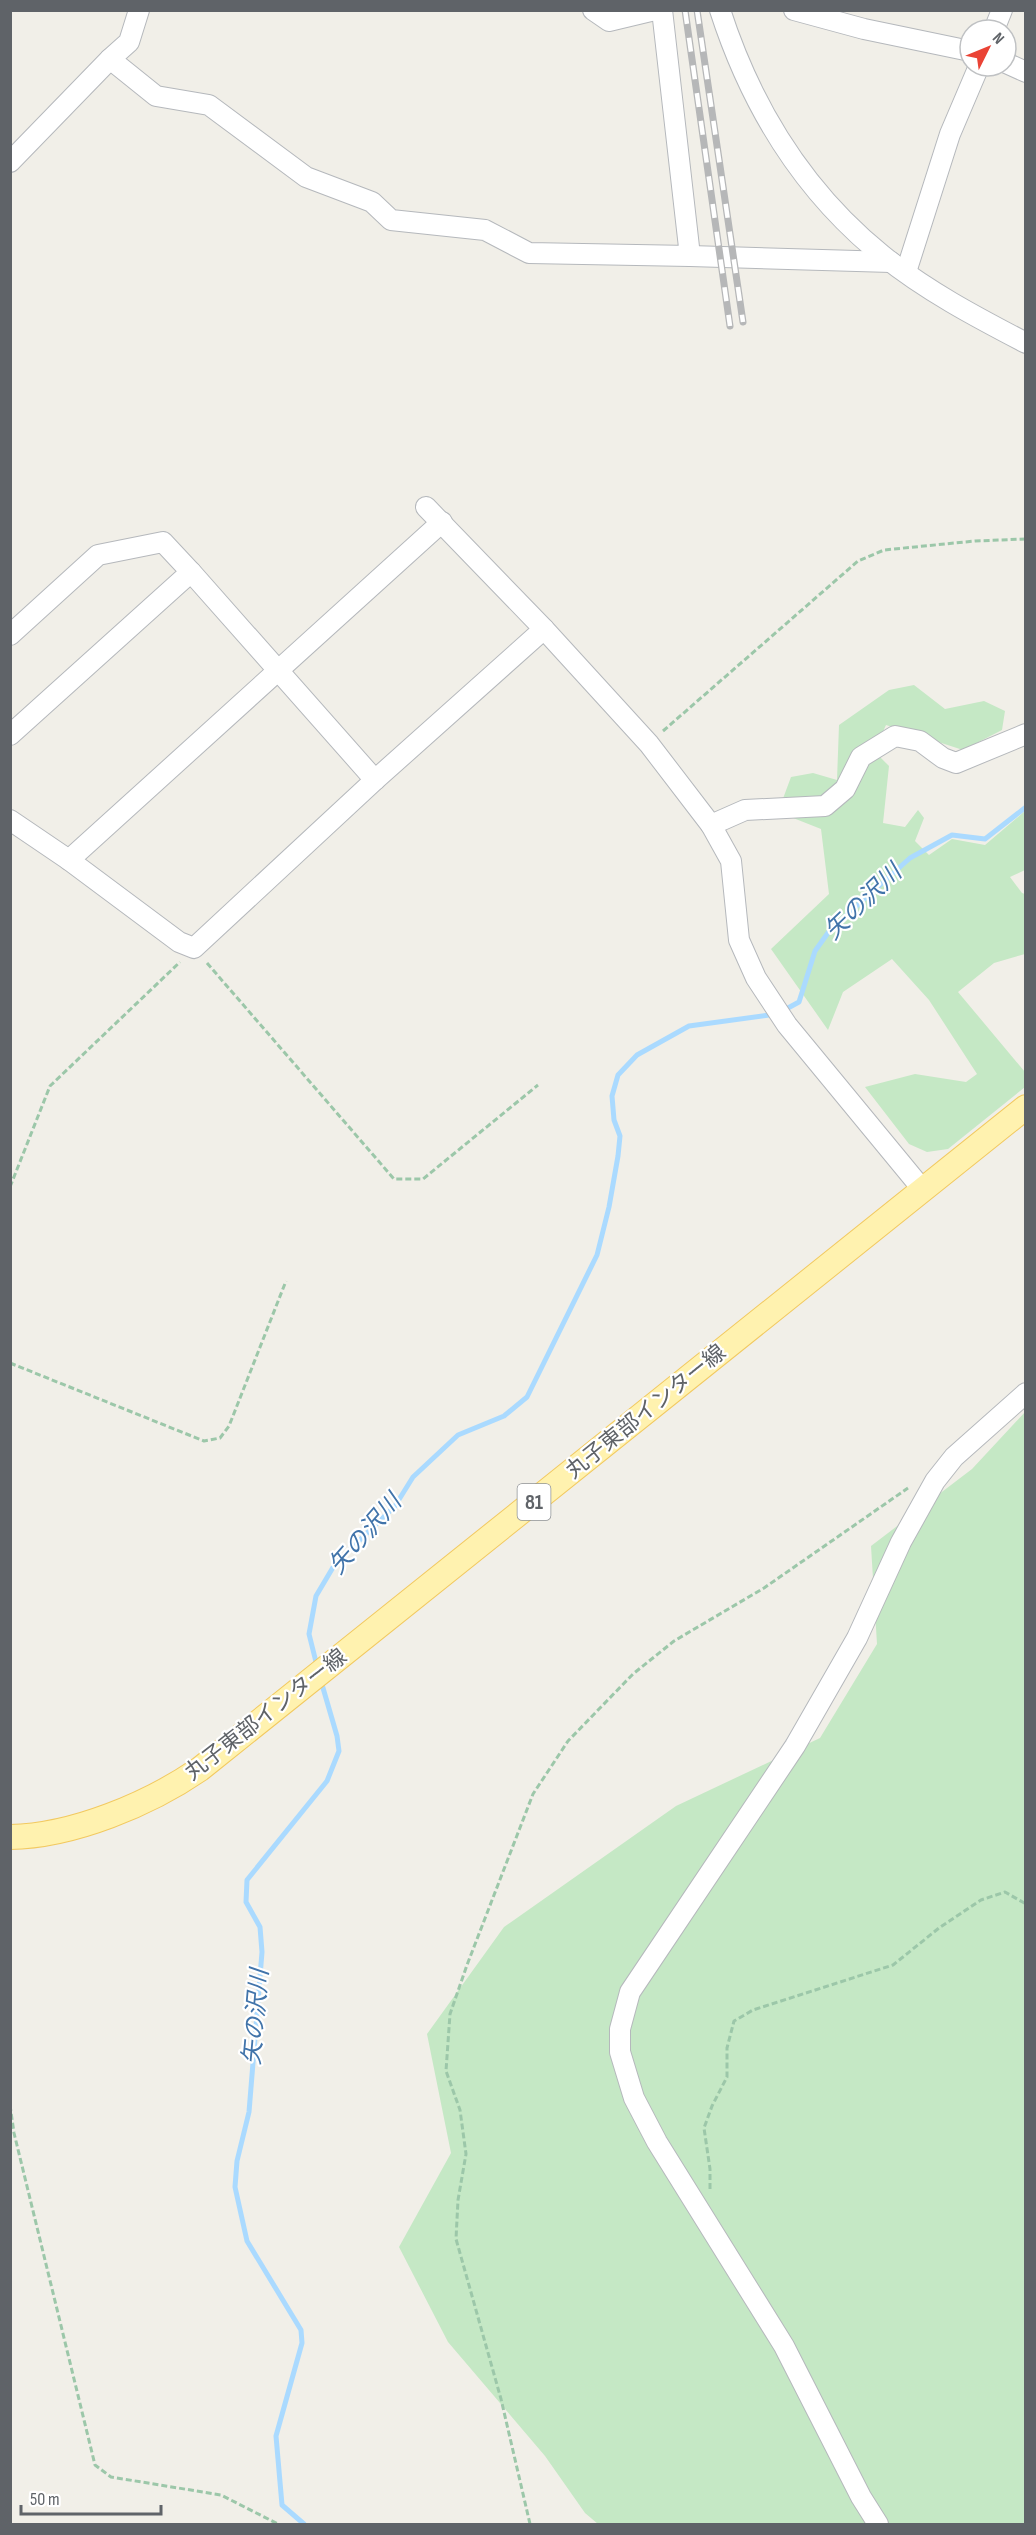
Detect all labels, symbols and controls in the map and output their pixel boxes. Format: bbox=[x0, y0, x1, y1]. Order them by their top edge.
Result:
north arrow bbox=[958, 18, 1018, 78]
text: N bbox=[988, 29, 1008, 48]
water label: 矢の沢川 bbox=[818, 856, 910, 946]
street label: 丸子東部インター線 bbox=[561, 1339, 731, 1485]
road number: 81 bbox=[518, 1484, 550, 1520]
water label: 矢の沢川 bbox=[323, 1486, 409, 1580]
street label: 丸子東部インター線 bbox=[180, 1643, 352, 1787]
water label: 矢の沢川 bbox=[237, 1965, 275, 2066]
scale bar bbox=[21, 2478, 160, 2516]
text: 50 m bbox=[30, 2489, 60, 2510]

